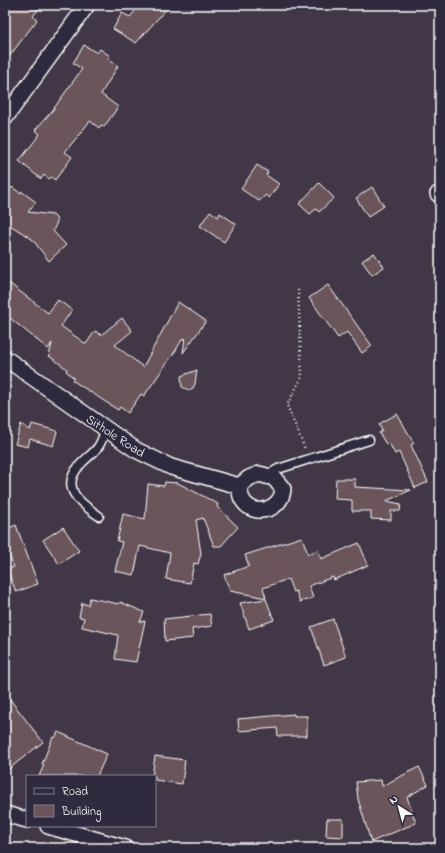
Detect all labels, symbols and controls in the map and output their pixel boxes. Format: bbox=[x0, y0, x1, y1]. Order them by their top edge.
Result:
street label: Sithole Road bbox=[82, 410, 149, 463]
legend bbox=[26, 775, 156, 827]
text: Road bbox=[62, 783, 88, 801]
north arrow bbox=[379, 787, 419, 827]
text: N bbox=[386, 791, 401, 808]
text: Building bbox=[61, 803, 101, 822]

